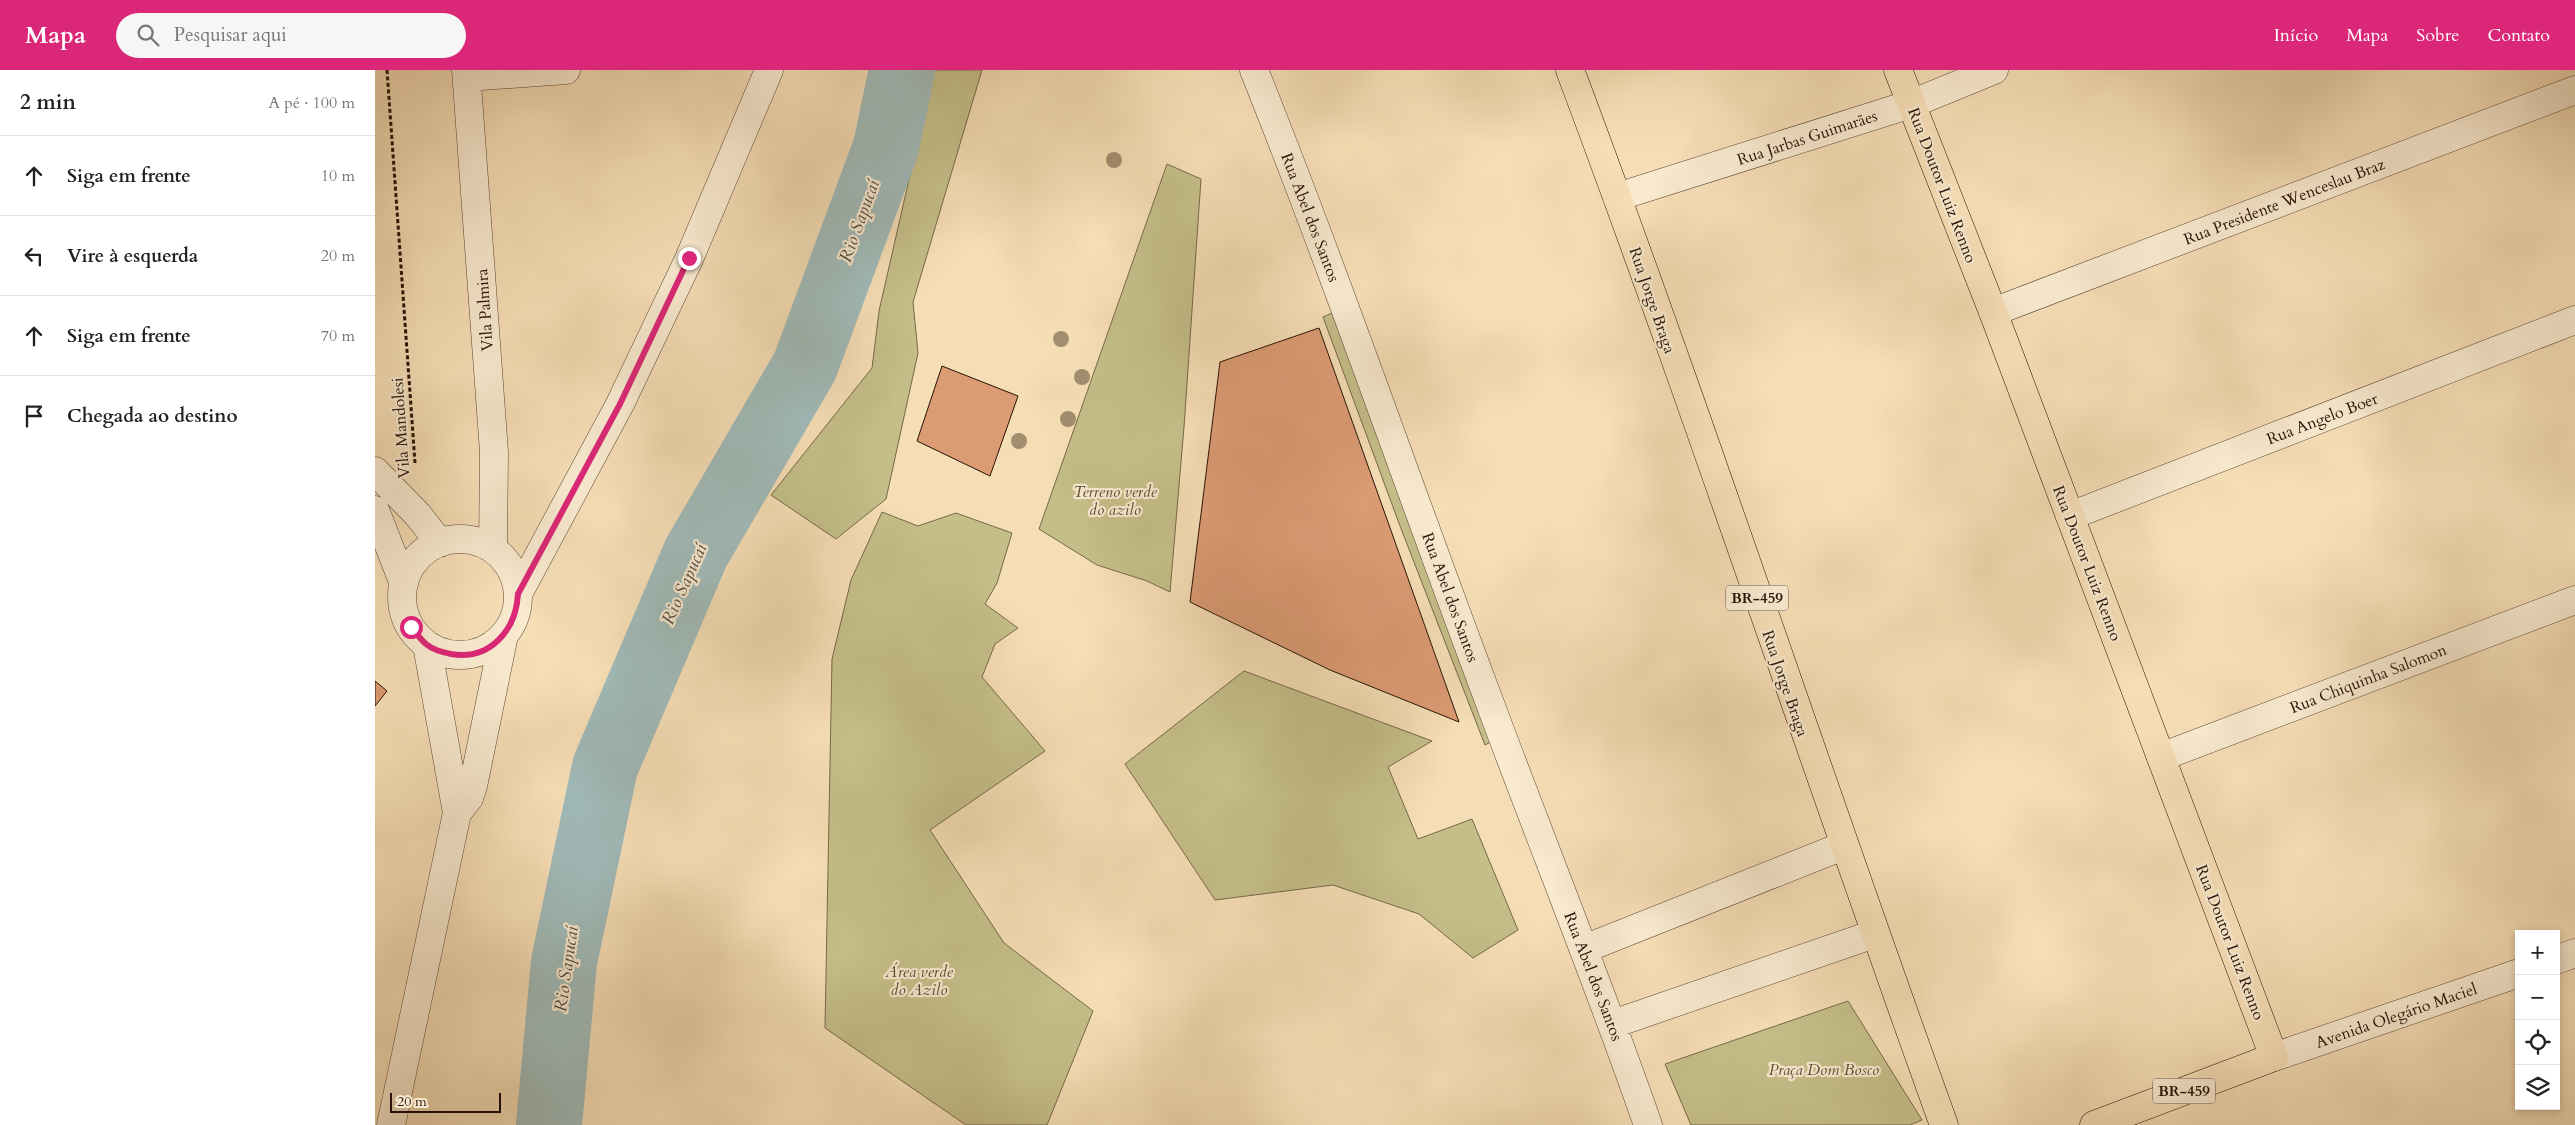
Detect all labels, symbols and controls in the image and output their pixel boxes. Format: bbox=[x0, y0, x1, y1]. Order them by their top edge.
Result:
search box bbox=[116, 13, 466, 58]
text: Mapa bbox=[25, 19, 86, 52]
icon: search bbox=[134, 21, 162, 49]
text: Pesquisar aqui bbox=[174, 22, 287, 48]
text: Início bbox=[2274, 23, 2318, 48]
text: Mapa bbox=[2346, 23, 2388, 48]
text: Sobre bbox=[2416, 23, 2459, 48]
text: Contato bbox=[2487, 23, 2550, 48]
text: 2 min bbox=[20, 88, 76, 117]
text: A pé · 100 m bbox=[268, 92, 355, 114]
street label: Rua Doutor Luiz Renno bbox=[1902, 104, 1982, 267]
street label: Rua Jarbas Guimarães bbox=[1734, 105, 1880, 171]
street label: Rua Abel dos Santos bbox=[1275, 150, 1345, 285]
street label: Rua Presidente Wenceslau Braz bbox=[2181, 153, 2388, 251]
icon: ahead bbox=[20, 162, 48, 190]
text: Siga em frente bbox=[67, 163, 191, 189]
text: 10 m bbox=[321, 165, 355, 187]
water label: Rio Sapucaí bbox=[833, 175, 886, 266]
icon: left bbox=[20, 242, 48, 270]
text: Vire à esquerda bbox=[67, 243, 198, 269]
street label: Rua Jorge Braga bbox=[1624, 244, 1681, 356]
text: 20 m bbox=[321, 245, 355, 267]
route end bbox=[678, 247, 701, 270]
street label: Vila Palmira bbox=[471, 268, 499, 352]
icon: ahead bbox=[20, 322, 48, 350]
text: Siga em frente bbox=[67, 323, 191, 349]
text: 70 m bbox=[321, 325, 355, 347]
street label: Vila Mandolesi bbox=[386, 376, 415, 479]
street label: Rua Angelo Boer bbox=[2264, 388, 2381, 450]
icon: arrive bbox=[20, 402, 48, 430]
text: Chegada ao destino bbox=[67, 403, 238, 429]
park label: Terreno verde do azilo bbox=[1073, 481, 1158, 521]
street label: Rua Doutor Luiz Renno bbox=[2047, 482, 2127, 645]
street label: Rua Abel dos Santos bbox=[1416, 529, 1484, 665]
water label: Rio Sapucaí bbox=[656, 539, 714, 629]
road number: BR-459 bbox=[1726, 586, 1788, 610]
route start bbox=[400, 616, 423, 639]
street label: Rua Jorge Braga bbox=[1757, 627, 1814, 739]
street label: Rua Chiquinha Salomon bbox=[2287, 639, 2450, 719]
street label: Rua Doutor Luiz Renno bbox=[2190, 861, 2270, 1024]
street label: Rua Abel dos Santos bbox=[1558, 909, 1628, 1044]
water label: Rio Sapucaí bbox=[548, 924, 585, 1013]
map controls bbox=[2515, 930, 2560, 1110]
button: + bbox=[2515, 930, 2560, 975]
park label: Área verde do Azilo bbox=[884, 961, 954, 1001]
button: − bbox=[2515, 975, 2560, 1020]
street label: Avenida Olegário Maciel bbox=[2313, 978, 2480, 1054]
button: locate bbox=[2515, 1020, 2560, 1065]
park label: Praça Dom Bosco bbox=[1769, 1059, 1880, 1081]
button: layers bbox=[2515, 1065, 2560, 1110]
road number: BR-459 bbox=[2153, 1078, 2215, 1104]
scale bar bbox=[390, 1090, 501, 1113]
text: 20 m bbox=[397, 1092, 427, 1111]

